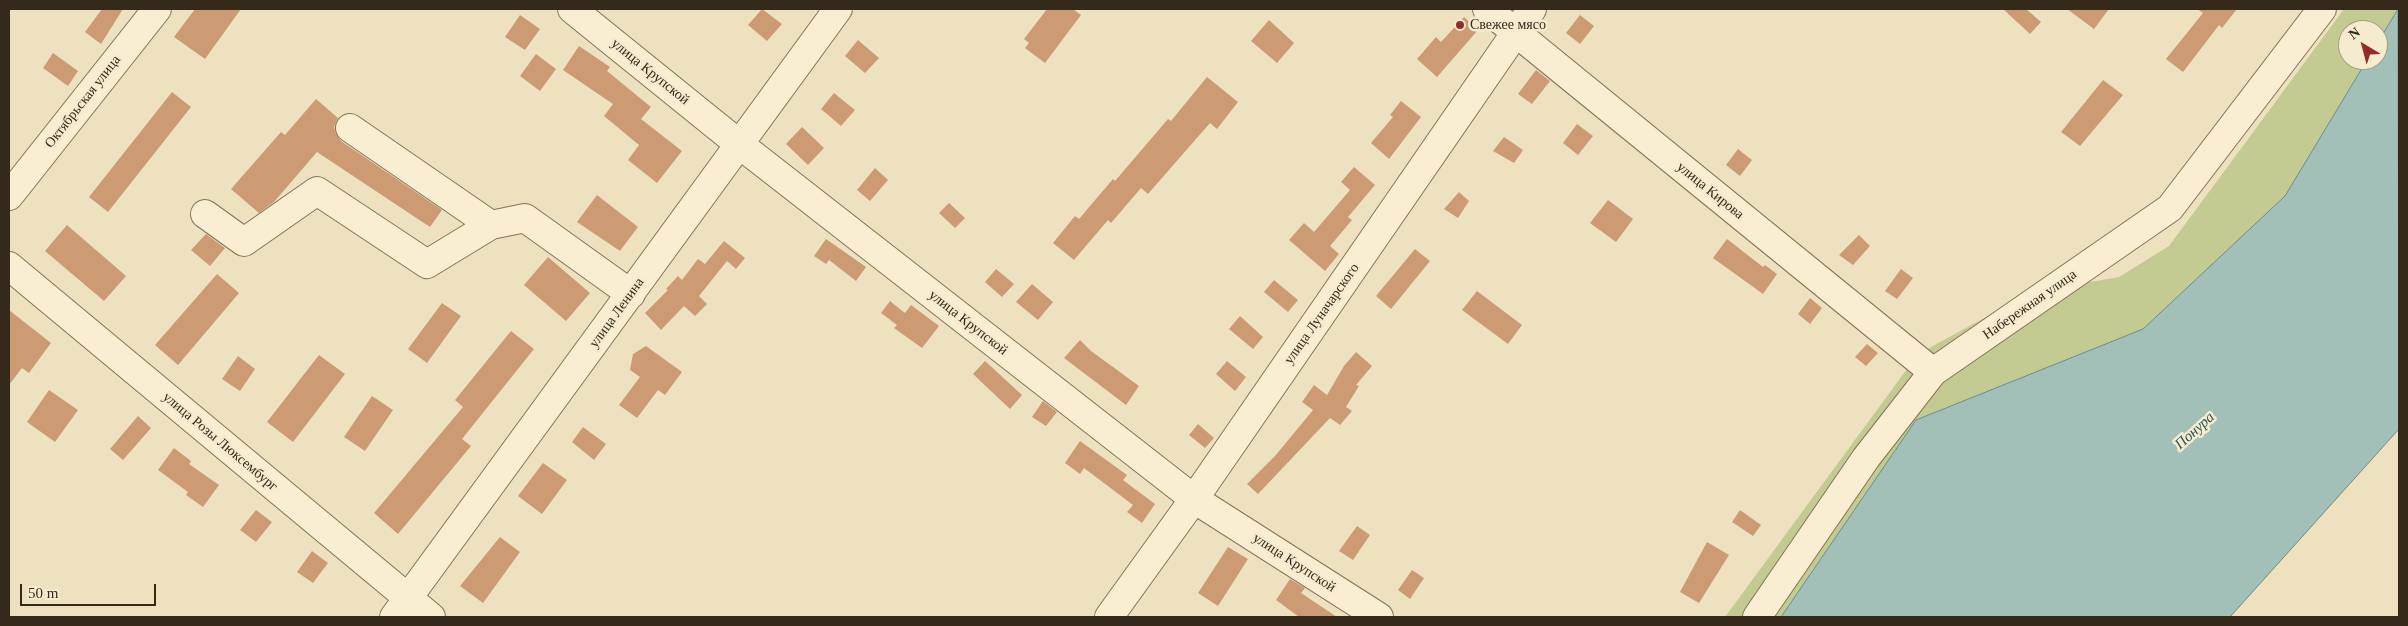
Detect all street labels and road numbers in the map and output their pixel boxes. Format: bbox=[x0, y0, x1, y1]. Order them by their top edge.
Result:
street label: улица Крупской bbox=[608, 35, 692, 109]
street label: Октябрьская улица bbox=[42, 52, 124, 152]
street label: улица Кирова bbox=[1673, 159, 1747, 223]
street label: улица Луначарского bbox=[1281, 260, 1363, 368]
street label: Набережная улица bbox=[1980, 266, 2080, 344]
street label: улица Ленина bbox=[586, 275, 648, 351]
street label: улица Крупской bbox=[925, 287, 1011, 359]
street label: улица Розы Люксембург bbox=[159, 389, 281, 495]
street label: улица Крупской bbox=[1249, 530, 1339, 596]

